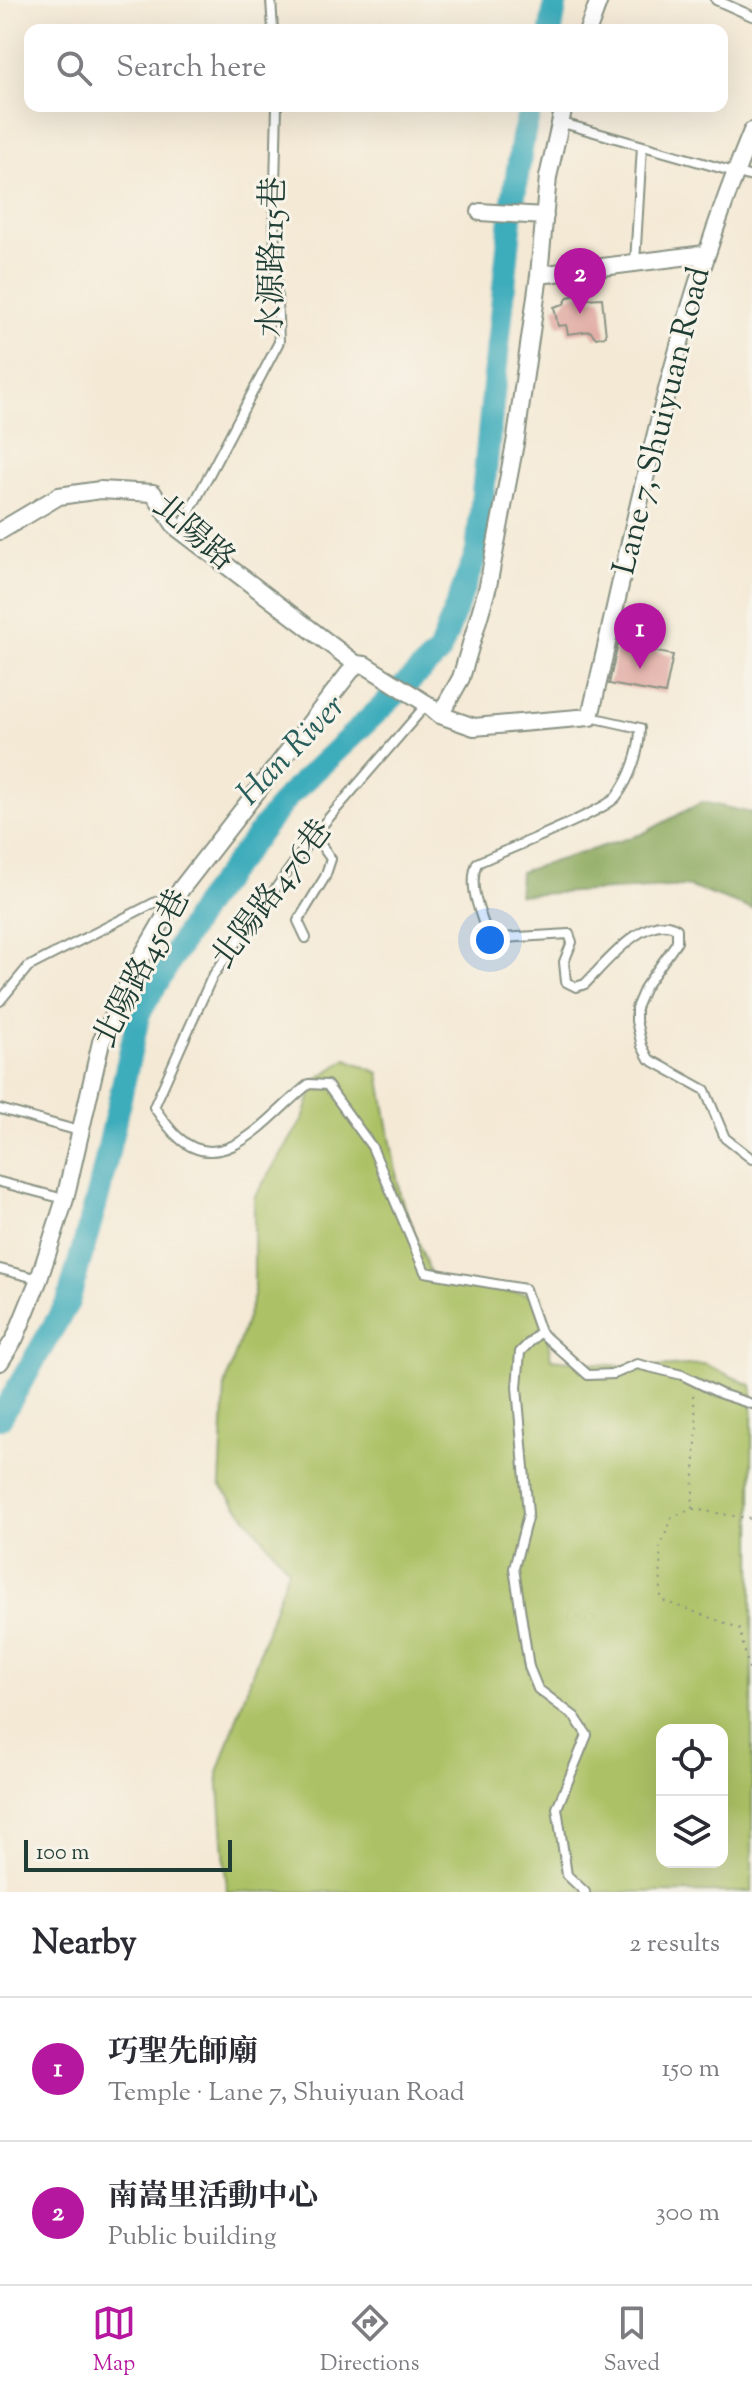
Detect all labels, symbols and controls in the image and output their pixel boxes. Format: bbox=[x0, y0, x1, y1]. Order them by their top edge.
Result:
search box bbox=[24, 24, 728, 112]
icon: search bbox=[52, 46, 96, 90]
text: Search here bbox=[116, 47, 266, 90]
street label: 水源路115巷 bbox=[250, 176, 298, 338]
pin: 2 bbox=[554, 248, 606, 314]
street label: Lane 7, Shuiyuan Road bbox=[603, 262, 723, 580]
street label: 北陽路 bbox=[142, 485, 244, 583]
pin: 1 bbox=[614, 603, 666, 669]
water label: Han River bbox=[226, 684, 358, 818]
street label: 北陽路476巷 bbox=[202, 811, 344, 979]
street label: 北陽路450巷 bbox=[83, 882, 203, 1056]
your location bbox=[470, 920, 510, 960]
map controls bbox=[656, 1724, 728, 1868]
button: locate bbox=[656, 1724, 728, 1796]
button: layers bbox=[656, 1796, 728, 1868]
scale bar bbox=[24, 1836, 232, 1872]
text: 100 m bbox=[36, 1838, 89, 1870]
text: Nearby bbox=[32, 1920, 137, 1969]
text: 2 results bbox=[629, 1926, 720, 1963]
text: 巧聖先師廟 bbox=[108, 2032, 258, 2075]
text: 1 bbox=[54, 2051, 62, 2088]
text: 150 m bbox=[661, 2051, 720, 2088]
text: Temple · Lane 7, Shuiyuan Road bbox=[108, 2075, 465, 2112]
text: 南嵩里活動中心 bbox=[108, 2176, 318, 2219]
text: 2 bbox=[52, 2195, 64, 2232]
text: 300 m bbox=[655, 2195, 720, 2232]
text: Public building bbox=[108, 2219, 276, 2256]
tab: Map bbox=[92, 2301, 136, 2381]
tab: Directions bbox=[320, 2301, 419, 2381]
tab: Saved bbox=[603, 2301, 660, 2381]

